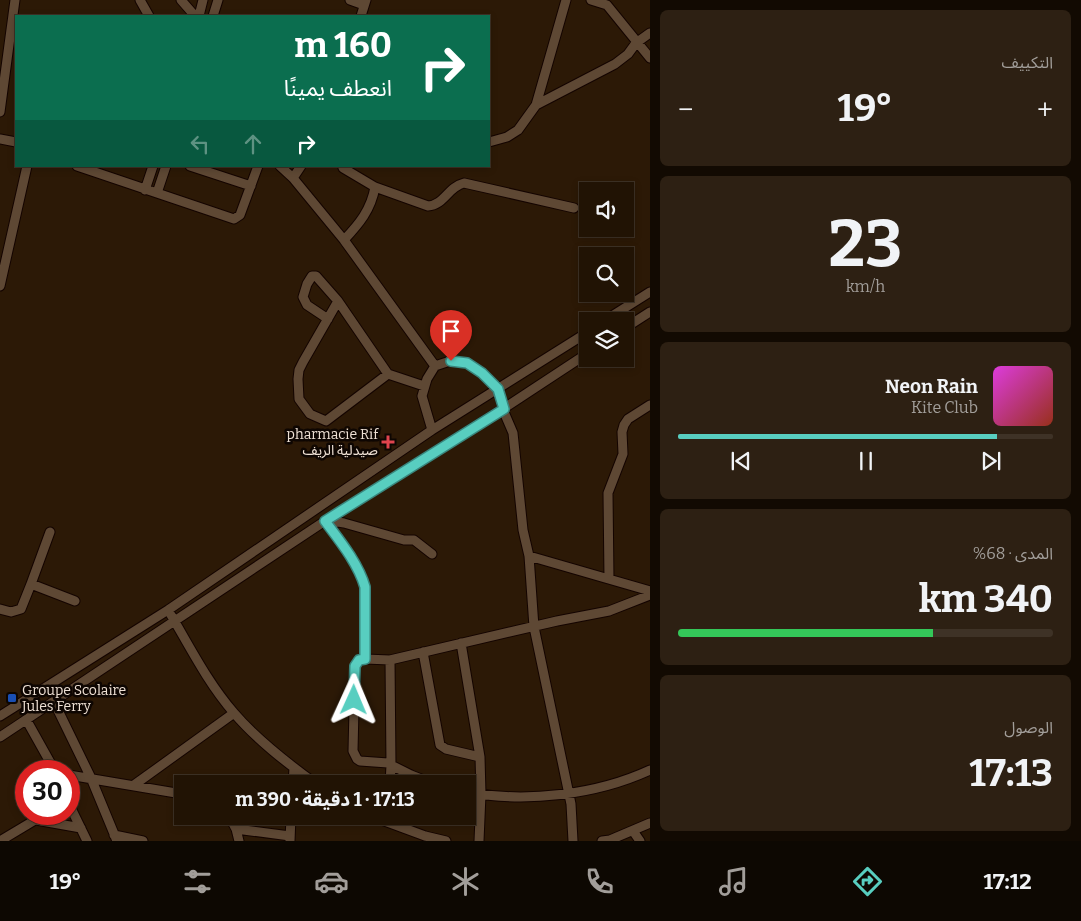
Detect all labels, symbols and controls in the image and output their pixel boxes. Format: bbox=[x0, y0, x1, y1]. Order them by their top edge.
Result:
text: 160 m bbox=[294, 24, 392, 66]
icon: right bbox=[410, 35, 475, 100]
text: التكييف bbox=[1001, 53, 1053, 72]
text: انعطف يمينًا bbox=[284, 75, 392, 102]
text: 19° bbox=[838, 85, 893, 131]
text: − bbox=[678, 93, 693, 126]
text: + bbox=[1037, 93, 1053, 126]
icon: left bbox=[186, 130, 214, 158]
icon: ahead bbox=[239, 130, 267, 158]
icon: right bbox=[292, 130, 320, 158]
map controls bbox=[579, 182, 634, 367]
button: sound bbox=[579, 182, 634, 237]
text: 23 bbox=[828, 205, 903, 283]
button: search bbox=[579, 247, 634, 302]
text: km/h bbox=[846, 277, 885, 296]
pin bbox=[430, 310, 472, 361]
button: layers bbox=[579, 312, 634, 367]
icon: arrive bbox=[437, 317, 465, 345]
text: Neon Rain bbox=[885, 375, 978, 398]
text: Kite Club bbox=[911, 398, 978, 417]
place label: pharmacie Rif صيدلية الريف bbox=[287, 426, 379, 459]
marker: pharmacie Rif صيدلية الريف bbox=[382, 436, 394, 448]
icon: previous bbox=[727, 447, 755, 475]
icon: pause bbox=[852, 447, 880, 475]
icon: next bbox=[977, 447, 1005, 475]
text: المدى · 68% bbox=[973, 544, 1053, 563]
text: 340 km bbox=[919, 576, 1053, 622]
position arrow bbox=[327, 673, 379, 725]
place label: Groupe Scolaire Jules Ferry bbox=[21, 682, 126, 715]
marker: Groupe Scolaire Jules Ferry bbox=[6, 692, 18, 704]
text: الوصول bbox=[1004, 718, 1053, 737]
text: 17:13 bbox=[969, 750, 1053, 796]
speed limit sign: 30 bbox=[15, 760, 80, 825]
text: 17:13 · 1 دقيقة · 390 m bbox=[235, 788, 415, 811]
icon: filters bbox=[180, 864, 215, 899]
icon: car bbox=[314, 864, 349, 899]
icon: climate bbox=[448, 864, 483, 899]
icon: phone bbox=[582, 864, 617, 899]
icon: music bbox=[716, 864, 751, 899]
icon: directions bbox=[850, 864, 885, 899]
text: 19° bbox=[50, 868, 82, 895]
text: 17:12 bbox=[983, 868, 1032, 895]

